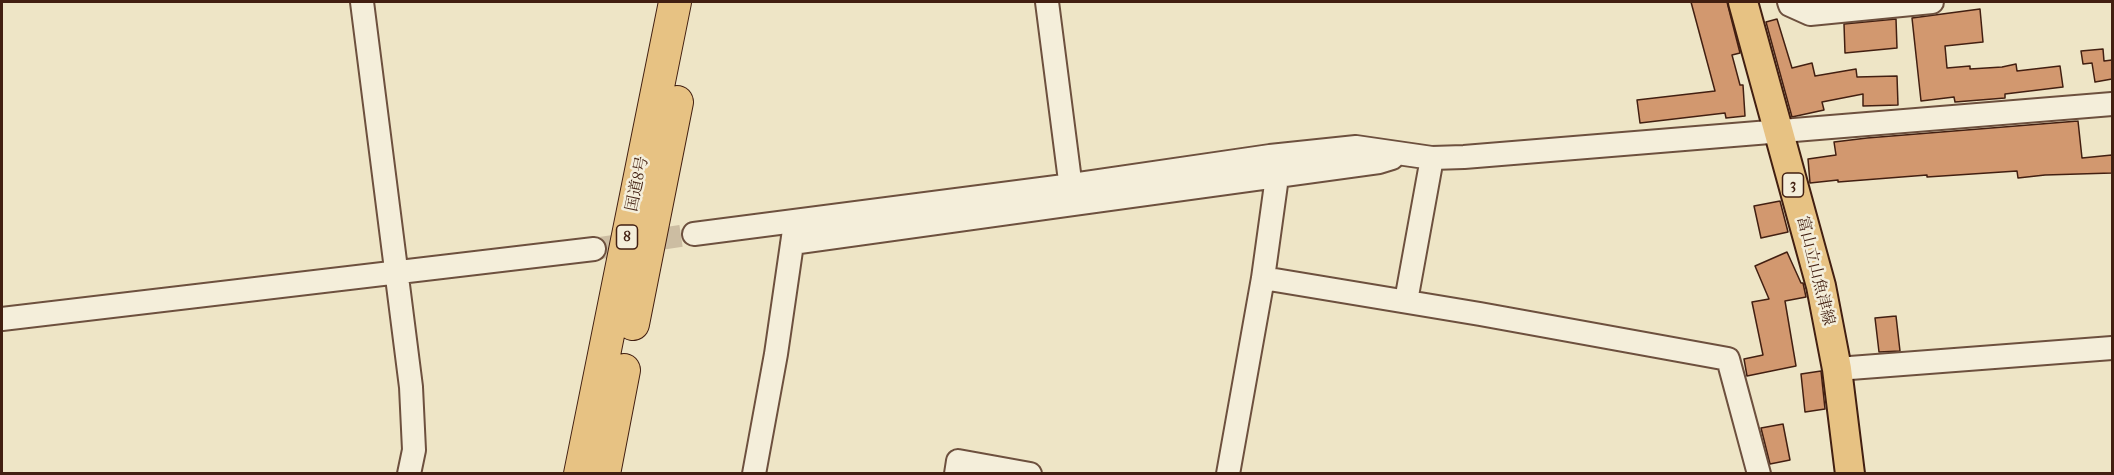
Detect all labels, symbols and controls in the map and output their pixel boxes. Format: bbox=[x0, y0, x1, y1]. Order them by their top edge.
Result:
street label: 国道8号 bbox=[623, 155, 653, 213]
road number: 3 bbox=[1782, 173, 1804, 197]
street label: 富山立山魚津線 bbox=[1792, 214, 1838, 328]
road number: 8 bbox=[616, 225, 638, 249]

